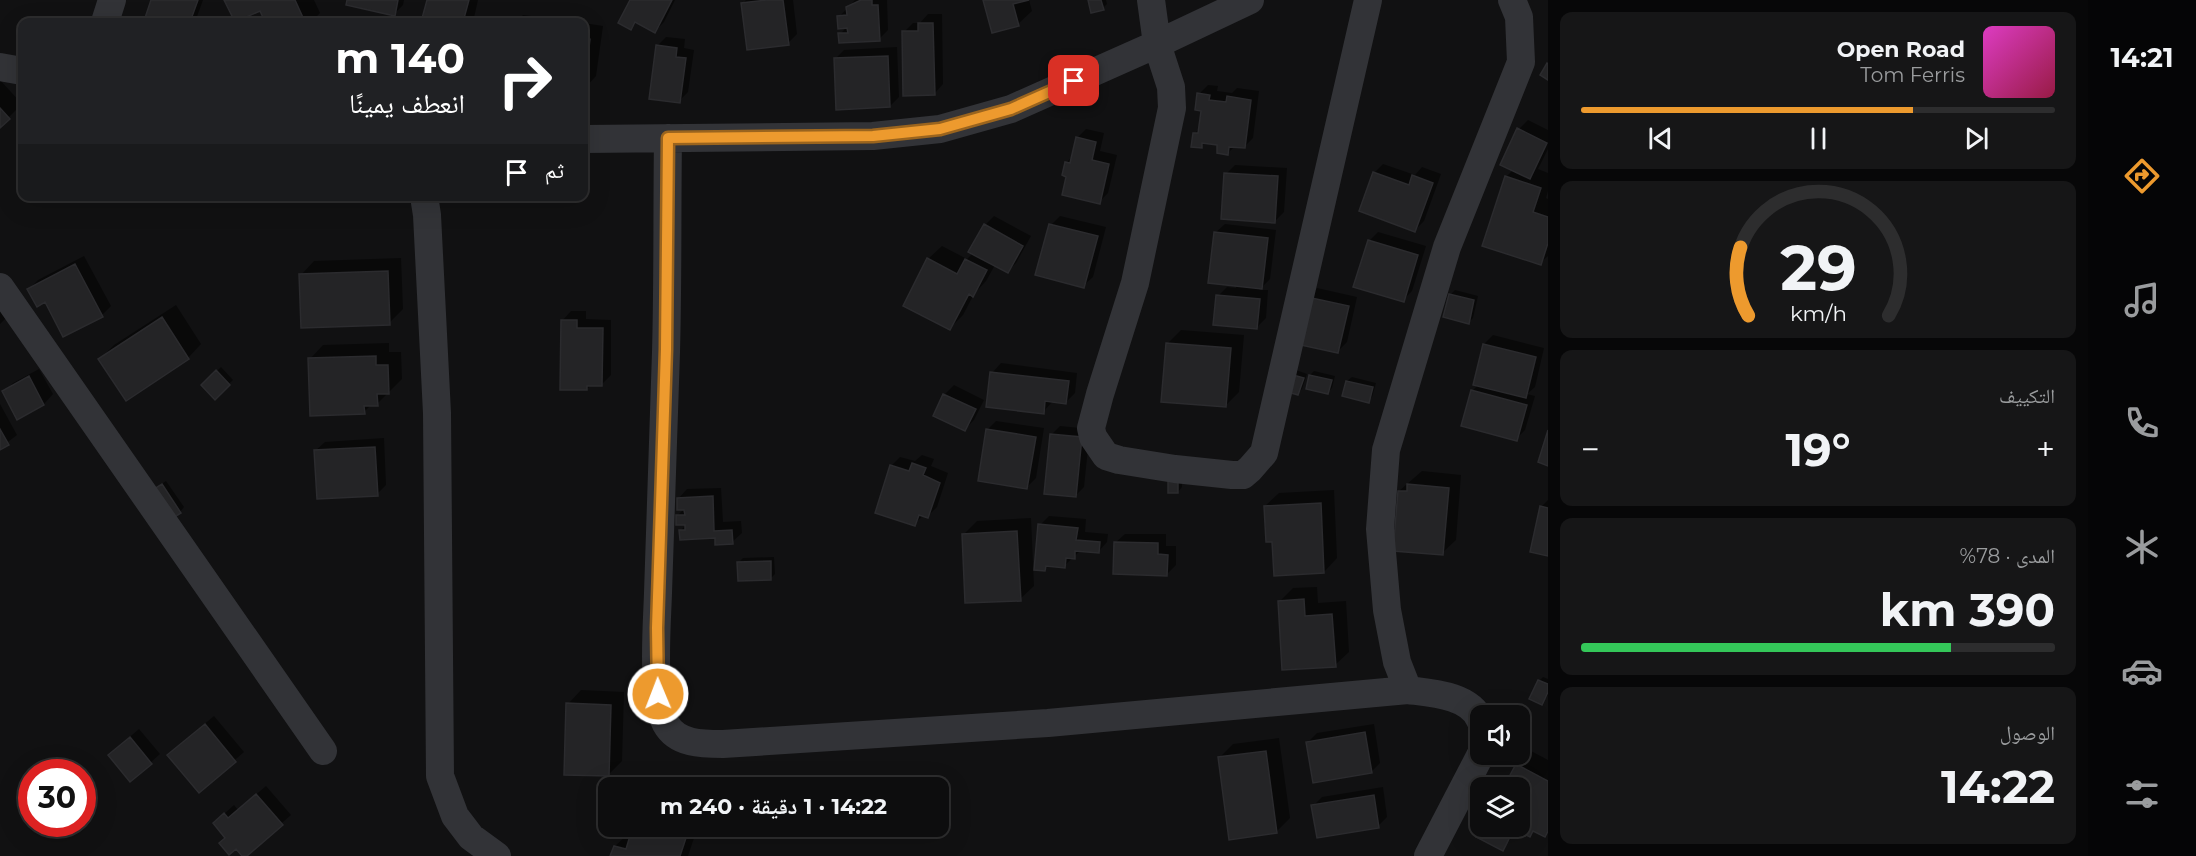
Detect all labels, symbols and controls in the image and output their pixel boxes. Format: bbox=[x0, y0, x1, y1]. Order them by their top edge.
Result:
text: 140 m bbox=[335, 32, 465, 84]
text: Open Road bbox=[1837, 36, 1965, 63]
text: 14:21 bbox=[2111, 41, 2174, 74]
icon: right bbox=[486, 42, 564, 120]
pin bbox=[1048, 55, 1099, 106]
text: Tom Ferris bbox=[1860, 63, 1965, 87]
icon: arrive bbox=[1057, 64, 1090, 97]
text: انعطف يمينًا bbox=[349, 87, 465, 120]
icon: previous bbox=[1644, 122, 1677, 155]
icon: pause bbox=[1802, 122, 1835, 155]
icon: next bbox=[1960, 122, 1993, 155]
icon: directions bbox=[2121, 155, 2163, 197]
icon: arrive bbox=[500, 156, 533, 189]
text: ثم bbox=[545, 157, 564, 184]
text: 29 bbox=[1780, 230, 1856, 306]
icon: music bbox=[2121, 279, 2163, 321]
text: km/h bbox=[1789, 301, 1847, 327]
text: التكييف bbox=[1999, 384, 2055, 408]
icon: phone bbox=[2121, 402, 2163, 444]
text: 19° bbox=[1785, 422, 1851, 477]
text: − bbox=[1581, 429, 1600, 469]
text: + bbox=[2036, 429, 2055, 469]
icon: climate bbox=[2121, 526, 2163, 568]
text: المدى · 78% bbox=[1960, 544, 2055, 568]
text: 390 km bbox=[1880, 582, 2055, 637]
icon: car bbox=[2121, 650, 2163, 692]
position arrow bbox=[626, 662, 690, 726]
map controls bbox=[1470, 705, 1530, 837]
button: sound bbox=[1470, 705, 1530, 765]
text: الوصول bbox=[2000, 721, 2055, 745]
speed limit sign: 30 bbox=[18, 759, 96, 837]
text: 14:22 bbox=[1941, 759, 2055, 814]
icon: filters bbox=[2121, 773, 2163, 815]
button: layers bbox=[1470, 777, 1530, 837]
text: 14:22 · 1 دقيقة · 240 m bbox=[660, 793, 887, 820]

